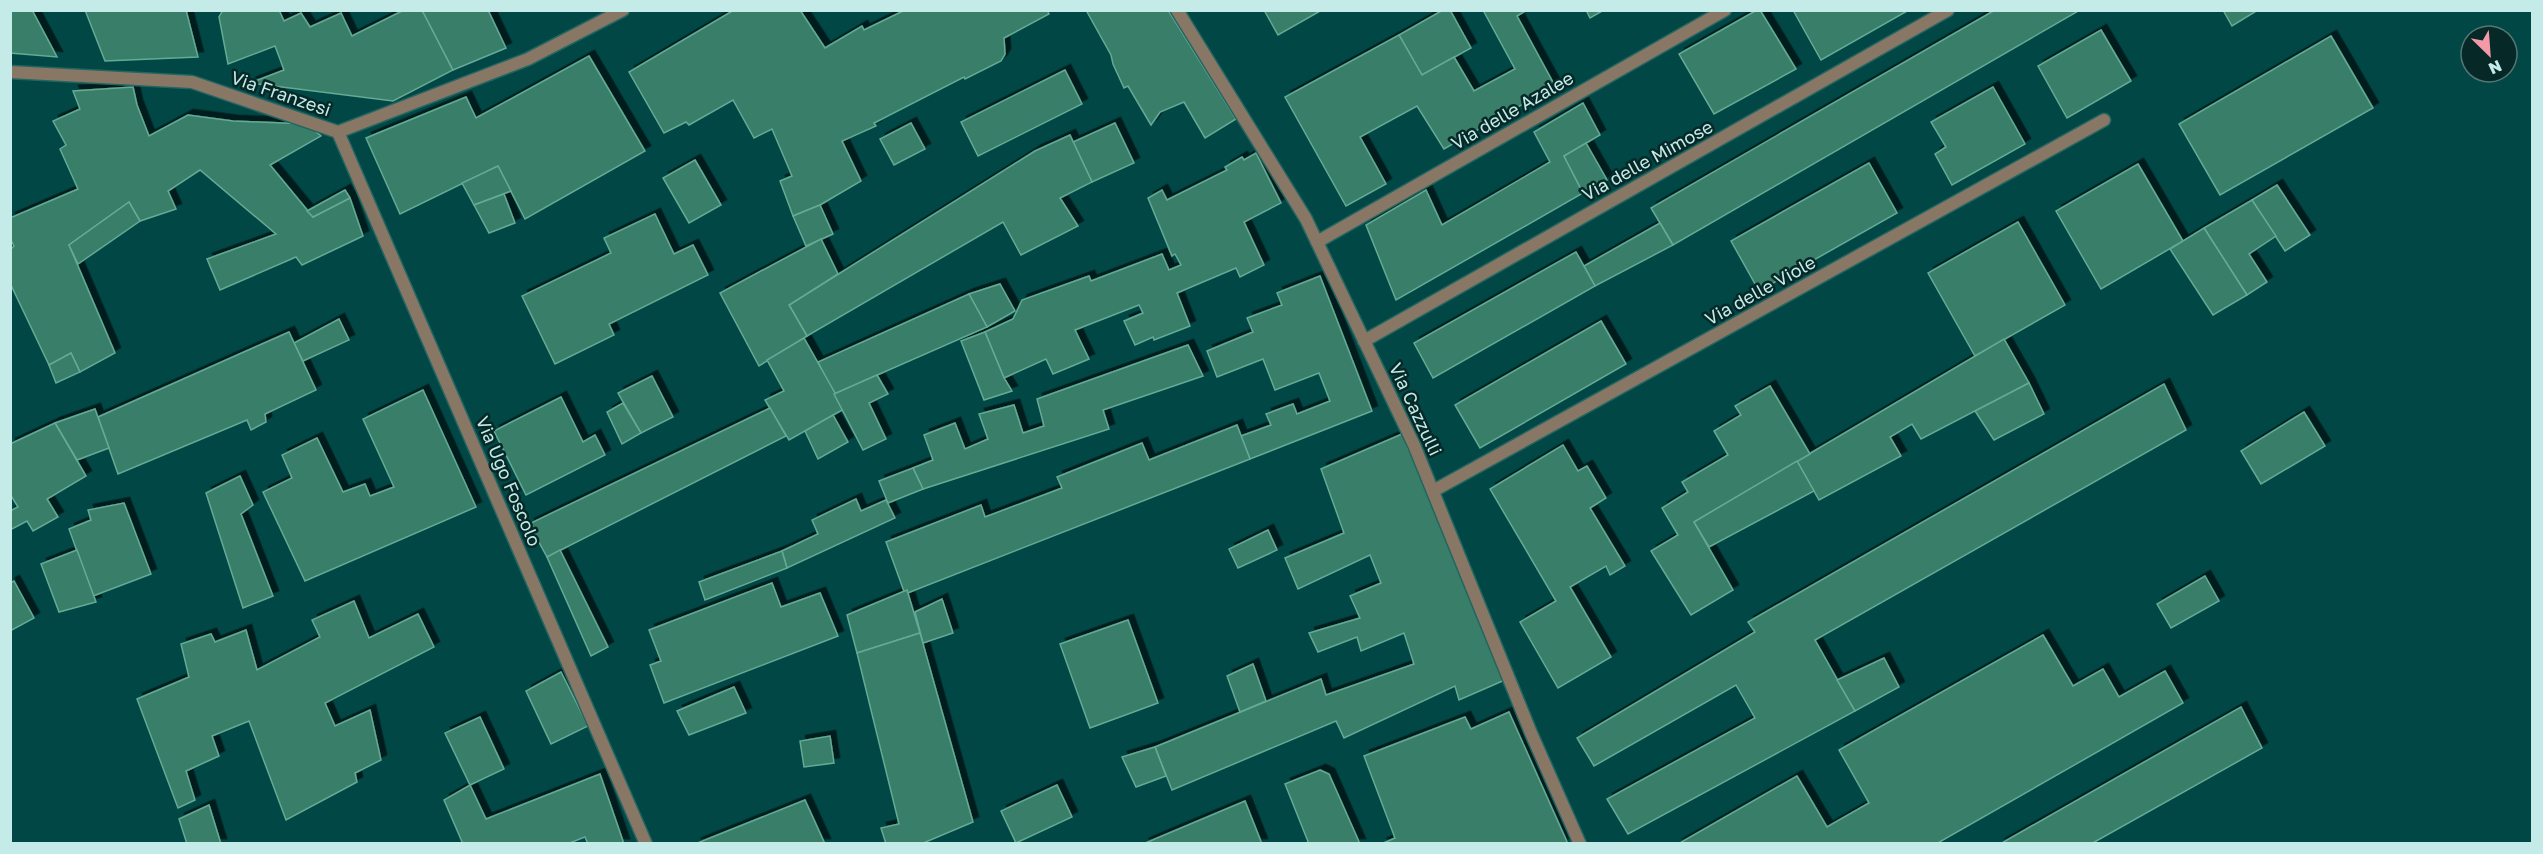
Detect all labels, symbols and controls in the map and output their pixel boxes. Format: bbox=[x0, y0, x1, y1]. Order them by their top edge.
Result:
north arrow bbox=[2459, 24, 2519, 84]
text: N bbox=[2486, 56, 2505, 79]
street label: Via Franzesi bbox=[228, 66, 334, 120]
street label: Via delle Azalee bbox=[1447, 66, 1577, 154]
street label: Via delle Mimose bbox=[1578, 115, 1716, 205]
street label: Via delle Viole bbox=[1701, 251, 1819, 329]
street label: Via Cazzulli bbox=[1385, 359, 1447, 459]
street label: Via Ugo Foscolo bbox=[472, 413, 546, 549]

